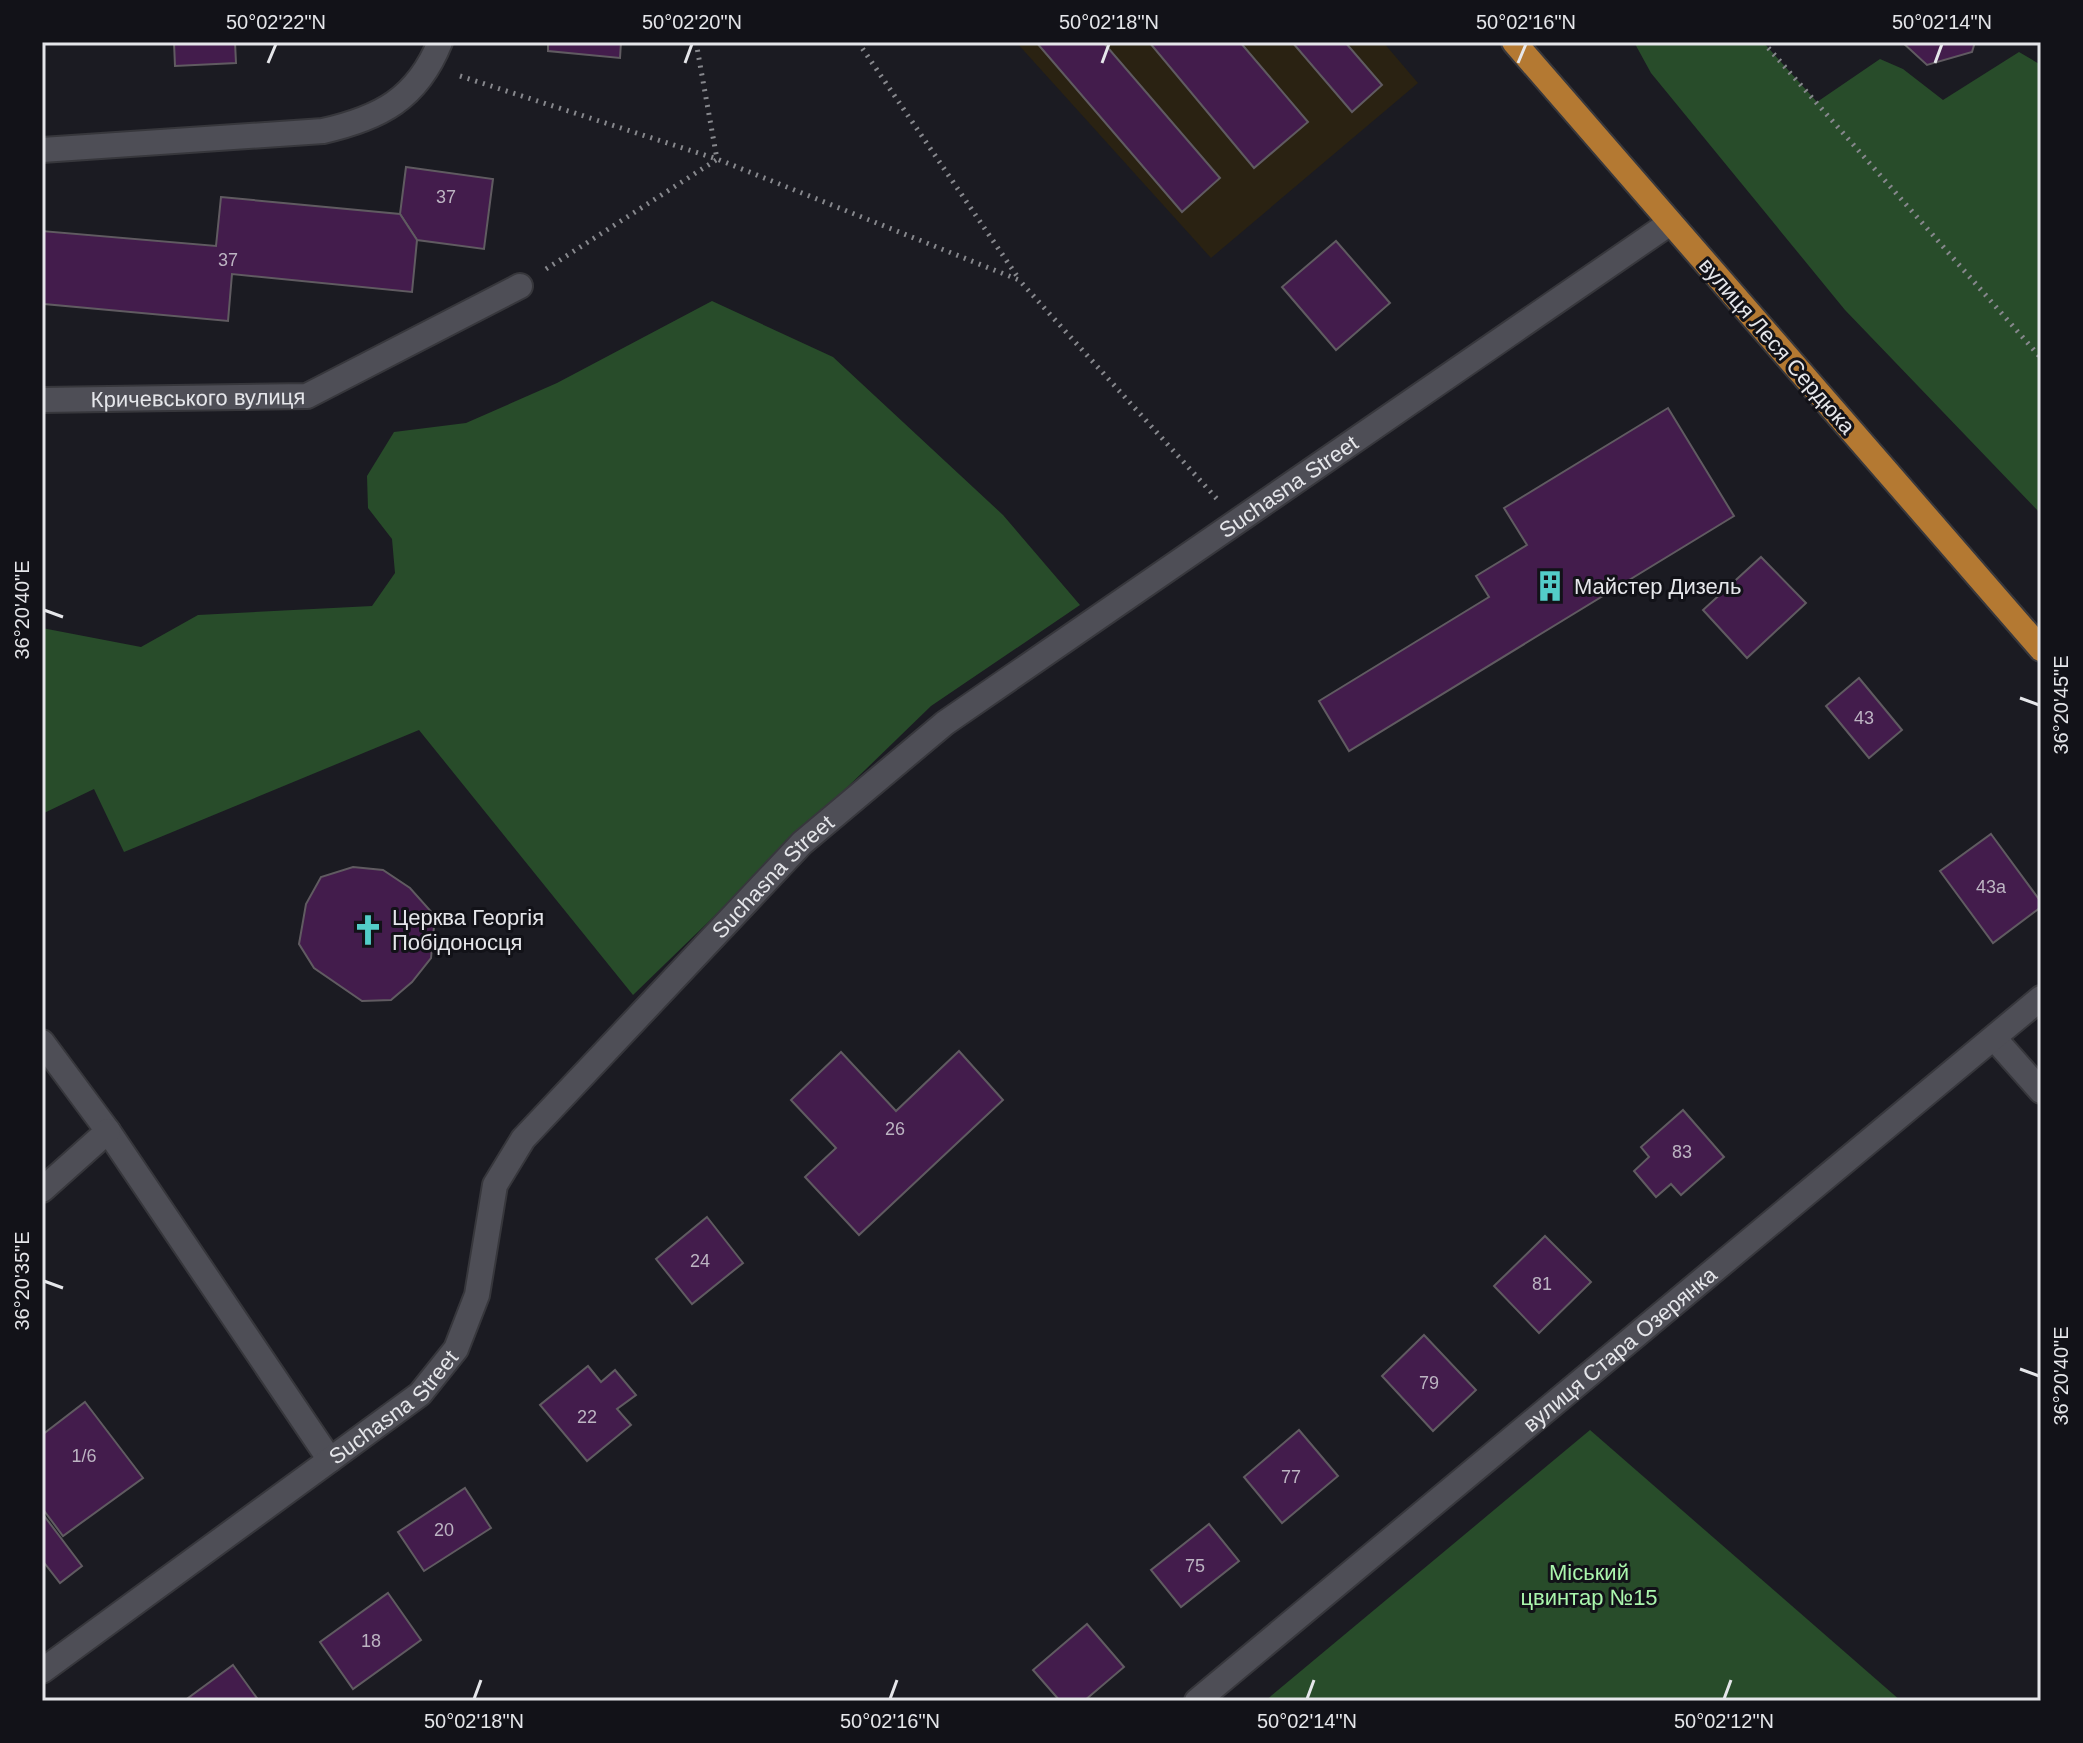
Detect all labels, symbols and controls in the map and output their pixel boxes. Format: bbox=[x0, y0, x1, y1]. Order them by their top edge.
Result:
text: 50°02'22"N bbox=[226, 11, 326, 33]
text: 50°02'20"N bbox=[642, 11, 742, 33]
text: 50°02'18"N bbox=[1059, 11, 1159, 33]
text: 50°02'16"N bbox=[1476, 11, 1576, 33]
text: 50°02'14"N bbox=[1892, 11, 1992, 33]
house number: 37 bbox=[436, 187, 456, 207]
house number: 37 bbox=[218, 250, 238, 270]
street label: вулиця Леся Сердюка bbox=[1694, 253, 1861, 440]
street label: Кричевського вулиця bbox=[91, 384, 305, 412]
street label: Suchasna Street bbox=[1214, 430, 1362, 543]
text: 36°20'40"E bbox=[11, 561, 33, 660]
building icon: Майстер Дизель bbox=[1533, 569, 1567, 603]
place label: Майстер Дизель bbox=[1574, 574, 1741, 599]
text: 36°20'45"E bbox=[2050, 656, 2072, 755]
house number: 43 bbox=[1854, 708, 1874, 728]
street label: Suchasna Street bbox=[707, 810, 838, 943]
house number: 43а bbox=[1976, 877, 2007, 897]
place label: Церква Георгія Побідоносця bbox=[392, 905, 544, 955]
church icon: Церква Георгія Побідоносця bbox=[351, 913, 385, 947]
house number: 26 bbox=[885, 1119, 905, 1139]
house number: 83 bbox=[1672, 1142, 1692, 1162]
text: 36°20'35"E bbox=[11, 1232, 33, 1331]
house number: 24 bbox=[690, 1251, 710, 1271]
street label: вулиця Стара Озерянка bbox=[1518, 1261, 1722, 1437]
house number: 81 bbox=[1532, 1274, 1552, 1294]
text: 36°20'40"E bbox=[2050, 1327, 2072, 1426]
street label: Suchasna Street bbox=[324, 1345, 463, 1469]
house number: 79 bbox=[1419, 1373, 1439, 1393]
house number: 22 bbox=[577, 1407, 597, 1427]
house number: 1/6 bbox=[71, 1446, 97, 1466]
house number: 77 bbox=[1281, 1467, 1301, 1487]
house number: 20 bbox=[434, 1520, 454, 1540]
house number: 75 bbox=[1185, 1556, 1205, 1576]
park label: Міський цвинтар №15 bbox=[1520, 1560, 1658, 1610]
house number: 18 bbox=[361, 1631, 381, 1651]
text: 50°02'18"N bbox=[424, 1710, 524, 1732]
text: 50°02'16"N bbox=[840, 1710, 940, 1732]
text: 50°02'14"N bbox=[1257, 1710, 1357, 1732]
text: 50°02'12"N bbox=[1674, 1710, 1774, 1732]

